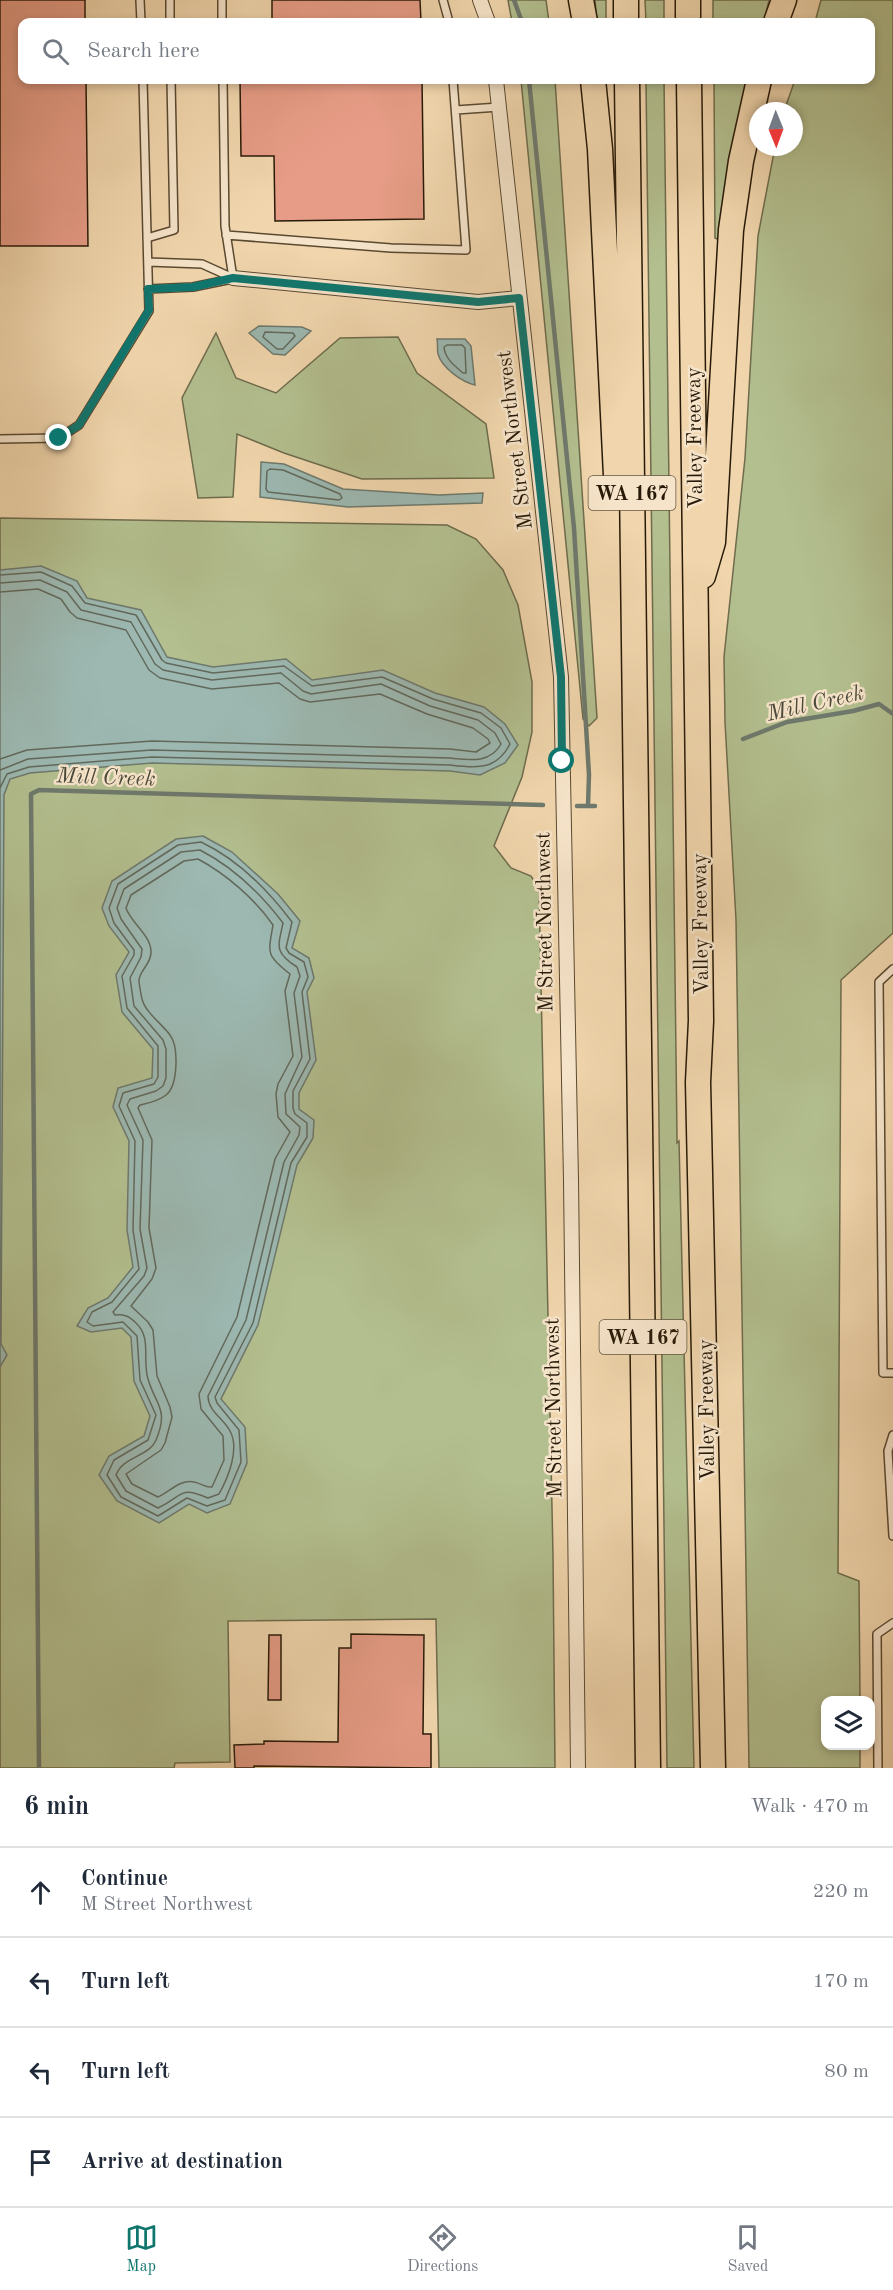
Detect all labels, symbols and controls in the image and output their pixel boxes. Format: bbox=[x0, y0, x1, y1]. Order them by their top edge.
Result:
search box bbox=[18, 18, 875, 84]
icon: search bbox=[39, 35, 72, 68]
text: Search here bbox=[87, 40, 200, 62]
north arrow bbox=[749, 102, 803, 156]
street label: M Street Northwest bbox=[494, 349, 537, 531]
street label: Valley Freeway bbox=[684, 367, 707, 509]
route end bbox=[45, 424, 71, 450]
road number: WA 167 bbox=[588, 476, 676, 510]
water label: Mill Creek bbox=[764, 682, 866, 726]
route start bbox=[548, 747, 574, 773]
water label: Mill Creek bbox=[55, 765, 156, 791]
street label: M Street Northwest bbox=[533, 832, 558, 1012]
street label: Valley Freeway bbox=[690, 853, 713, 995]
street label: M Street Northwest bbox=[542, 1318, 567, 1498]
road number: WA 167 bbox=[600, 1320, 686, 1354]
street label: Valley Freeway bbox=[696, 1339, 719, 1481]
map controls bbox=[821, 1696, 875, 1750]
button: layers bbox=[821, 1696, 875, 1750]
text: 6 min bbox=[24, 1794, 89, 1820]
text: Walk · 470 m bbox=[750, 1797, 869, 1817]
text: Continue bbox=[81, 1868, 168, 1890]
icon: ahead bbox=[24, 1876, 57, 1909]
text: 220 m bbox=[813, 1882, 869, 1902]
text: M Street Northwest bbox=[81, 1895, 253, 1915]
icon: left bbox=[24, 1966, 57, 1999]
text: Turn left bbox=[81, 1971, 170, 1993]
text: 170 m bbox=[813, 1972, 869, 1992]
icon: left bbox=[24, 2056, 57, 2089]
text: Turn left bbox=[81, 2061, 170, 2083]
text: 80 m bbox=[824, 2062, 869, 2082]
icon: arrive bbox=[24, 2146, 57, 2179]
text: Arrive at destination bbox=[81, 2151, 283, 2173]
tab: Map bbox=[125, 2221, 158, 2277]
tab: Directions bbox=[407, 2221, 478, 2277]
tab: Saved bbox=[728, 2221, 768, 2277]

